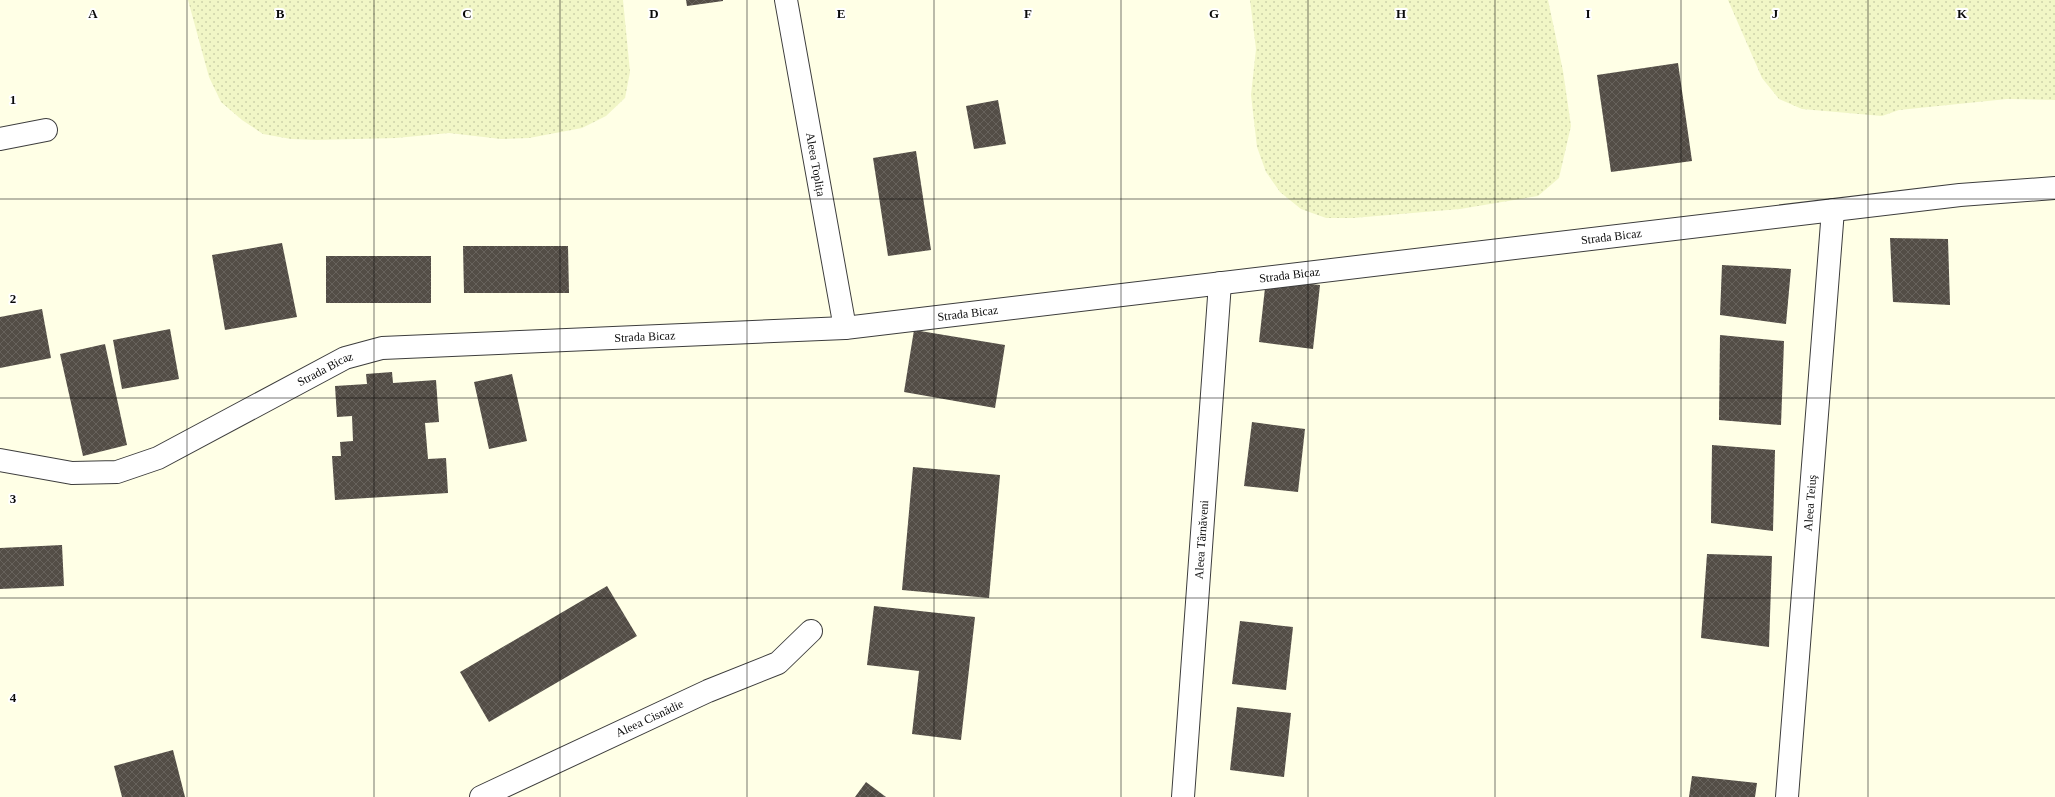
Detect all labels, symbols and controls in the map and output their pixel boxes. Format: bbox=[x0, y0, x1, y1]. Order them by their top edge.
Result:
text: A bbox=[88, 6, 98, 21]
text: B bbox=[276, 6, 285, 21]
text: C bbox=[462, 6, 472, 21]
text: D bbox=[649, 6, 659, 21]
text: E bbox=[837, 6, 845, 21]
text: F bbox=[1024, 6, 1032, 21]
text: G bbox=[1209, 6, 1219, 21]
text: H bbox=[1396, 6, 1406, 21]
text: I bbox=[1585, 6, 1591, 21]
text: J bbox=[1772, 6, 1779, 21]
text: K bbox=[1957, 6, 1968, 21]
text: 1 bbox=[10, 92, 16, 107]
street label: Aleea Toplița bbox=[803, 131, 828, 198]
street label: Strada Bicaz bbox=[1580, 226, 1642, 247]
street label: Strada Bicaz bbox=[1258, 264, 1321, 286]
text: 2 bbox=[10, 291, 16, 306]
street label: Strada Bicaz bbox=[937, 303, 999, 324]
street label: Strada Bicaz bbox=[614, 328, 676, 345]
street label: Strada Bicaz bbox=[295, 349, 355, 389]
street label: Aleea Teiuş bbox=[1801, 474, 1819, 532]
text: 3 bbox=[10, 491, 17, 506]
street label: Aleea Târnăveni bbox=[1192, 499, 1211, 580]
text: 4 bbox=[10, 690, 17, 705]
street label: Aleea Cisnădie bbox=[613, 697, 686, 740]

